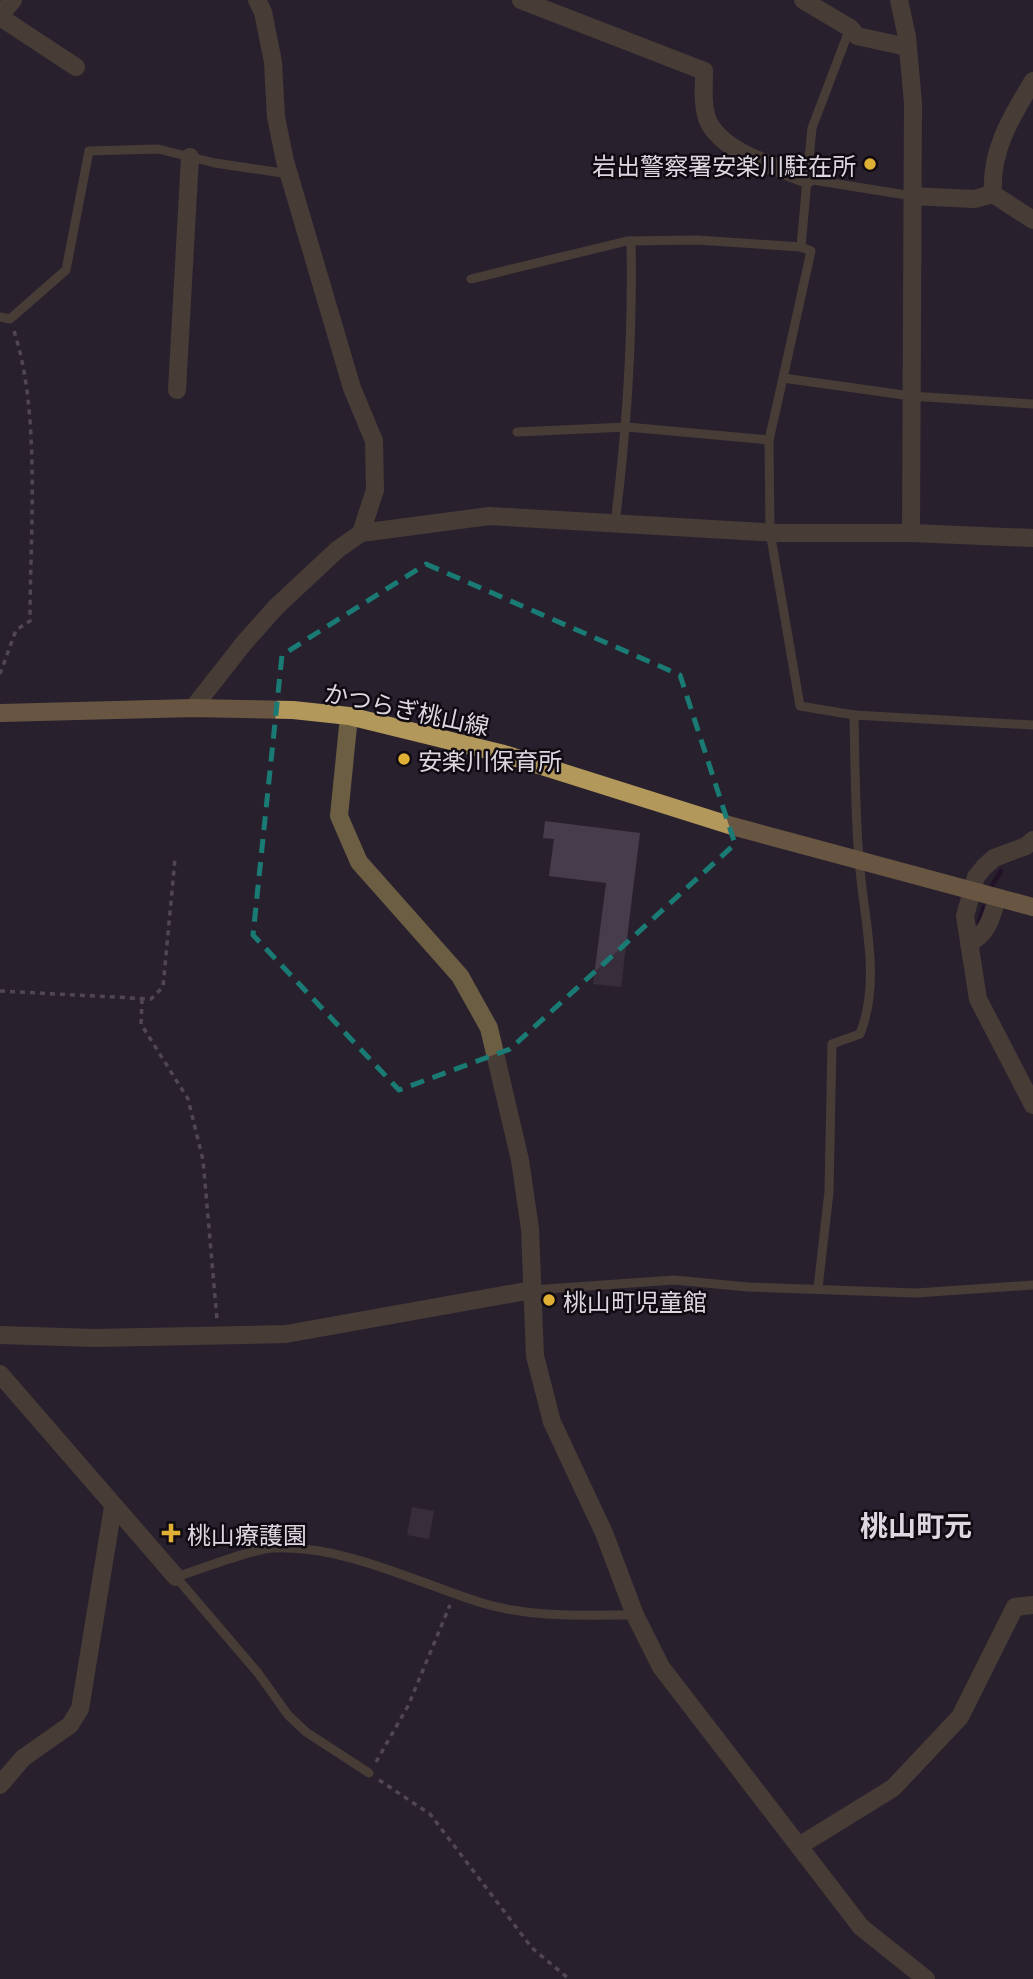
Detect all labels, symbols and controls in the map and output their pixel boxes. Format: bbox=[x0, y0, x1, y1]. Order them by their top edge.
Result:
place label: 岩出警察署安楽川駐在所 bbox=[592, 147, 856, 182]
marker: 岩出警察署安楽川駐在所 bbox=[862, 156, 878, 172]
street label: かつらぎ桃山線 bbox=[321, 673, 493, 743]
place label: 安楽川保育所 bbox=[418, 742, 562, 777]
marker: 安楽川保育所 bbox=[396, 751, 412, 767]
place label: 桃山町児童館 bbox=[563, 1283, 707, 1318]
marker: 桃山町児童館 bbox=[541, 1292, 557, 1308]
district label: 桃山町元 bbox=[860, 1503, 972, 1545]
place label: 桃山療護園 bbox=[187, 1516, 307, 1551]
marker: 桃山療護園 bbox=[161, 1523, 181, 1543]

